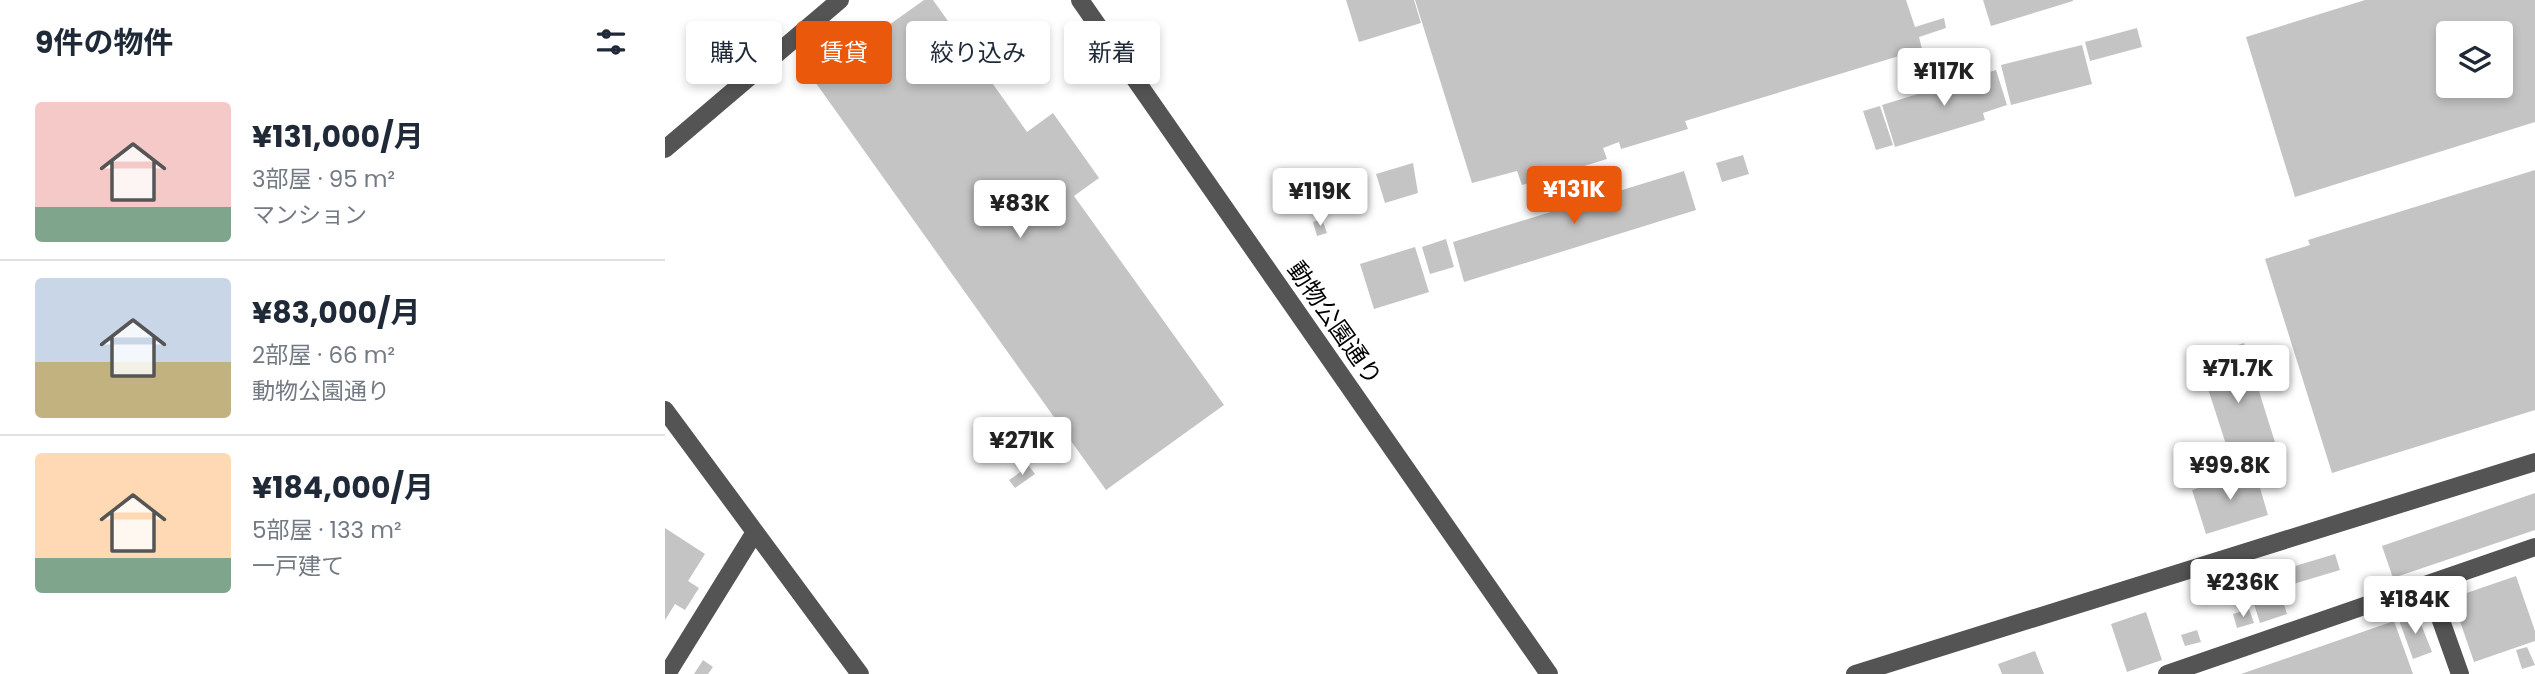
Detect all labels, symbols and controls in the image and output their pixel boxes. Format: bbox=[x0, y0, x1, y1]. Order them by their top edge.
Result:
text: 9件の物件 bbox=[35, 21, 173, 64]
chip: 購入 bbox=[686, 21, 782, 84]
chip: 賃貸 bbox=[796, 21, 892, 84]
chip: 絞り込み bbox=[906, 21, 1050, 84]
chip: 新着 bbox=[1064, 21, 1160, 84]
map controls bbox=[2436, 21, 2513, 98]
button: layers bbox=[2436, 21, 2513, 98]
icon: filters bbox=[592, 23, 630, 61]
pin: ¥117K bbox=[1895, 48, 1993, 108]
text: ¥117K bbox=[1913, 55, 1975, 87]
text: ¥131,000/月 bbox=[252, 115, 424, 158]
icon: home bbox=[91, 130, 175, 214]
text: 3部屋 · 95 m² bbox=[252, 163, 395, 195]
pin: ¥131K bbox=[1525, 166, 1623, 226]
pin: ¥119K bbox=[1271, 168, 1369, 228]
text: ¥131K bbox=[1543, 173, 1605, 205]
text: ¥119K bbox=[1289, 175, 1351, 207]
pin: ¥83K bbox=[979, 180, 1061, 240]
text: ¥83K bbox=[990, 187, 1050, 219]
text: マンション bbox=[252, 199, 367, 231]
street label: 動物公園通り bbox=[1280, 255, 1390, 391]
text: ¥83,000/月 bbox=[252, 291, 421, 334]
icon: home bbox=[91, 306, 175, 390]
text: 2部屋 · 66 m² bbox=[252, 339, 395, 371]
pin: ¥71.7K bbox=[2181, 346, 2295, 405]
text: ¥71.7K bbox=[2202, 352, 2274, 384]
text: 動物公園通り bbox=[252, 375, 390, 407]
pin: ¥271K bbox=[973, 418, 1071, 477]
text: ¥271K bbox=[989, 424, 1055, 456]
pin: ¥99.8K bbox=[2173, 442, 2287, 502]
text: ¥99.8K bbox=[2189, 449, 2271, 481]
text: ¥184,000/月 bbox=[252, 466, 434, 509]
icon: home bbox=[91, 481, 175, 565]
text: 5部屋 · 133 m² bbox=[252, 514, 401, 546]
text: 一戸建て bbox=[252, 550, 344, 582]
pin: ¥236K bbox=[2194, 560, 2292, 619]
text: ¥236K bbox=[2206, 566, 2280, 598]
pin: ¥184K bbox=[2366, 576, 2464, 636]
text: ¥184K bbox=[2380, 583, 2450, 615]

